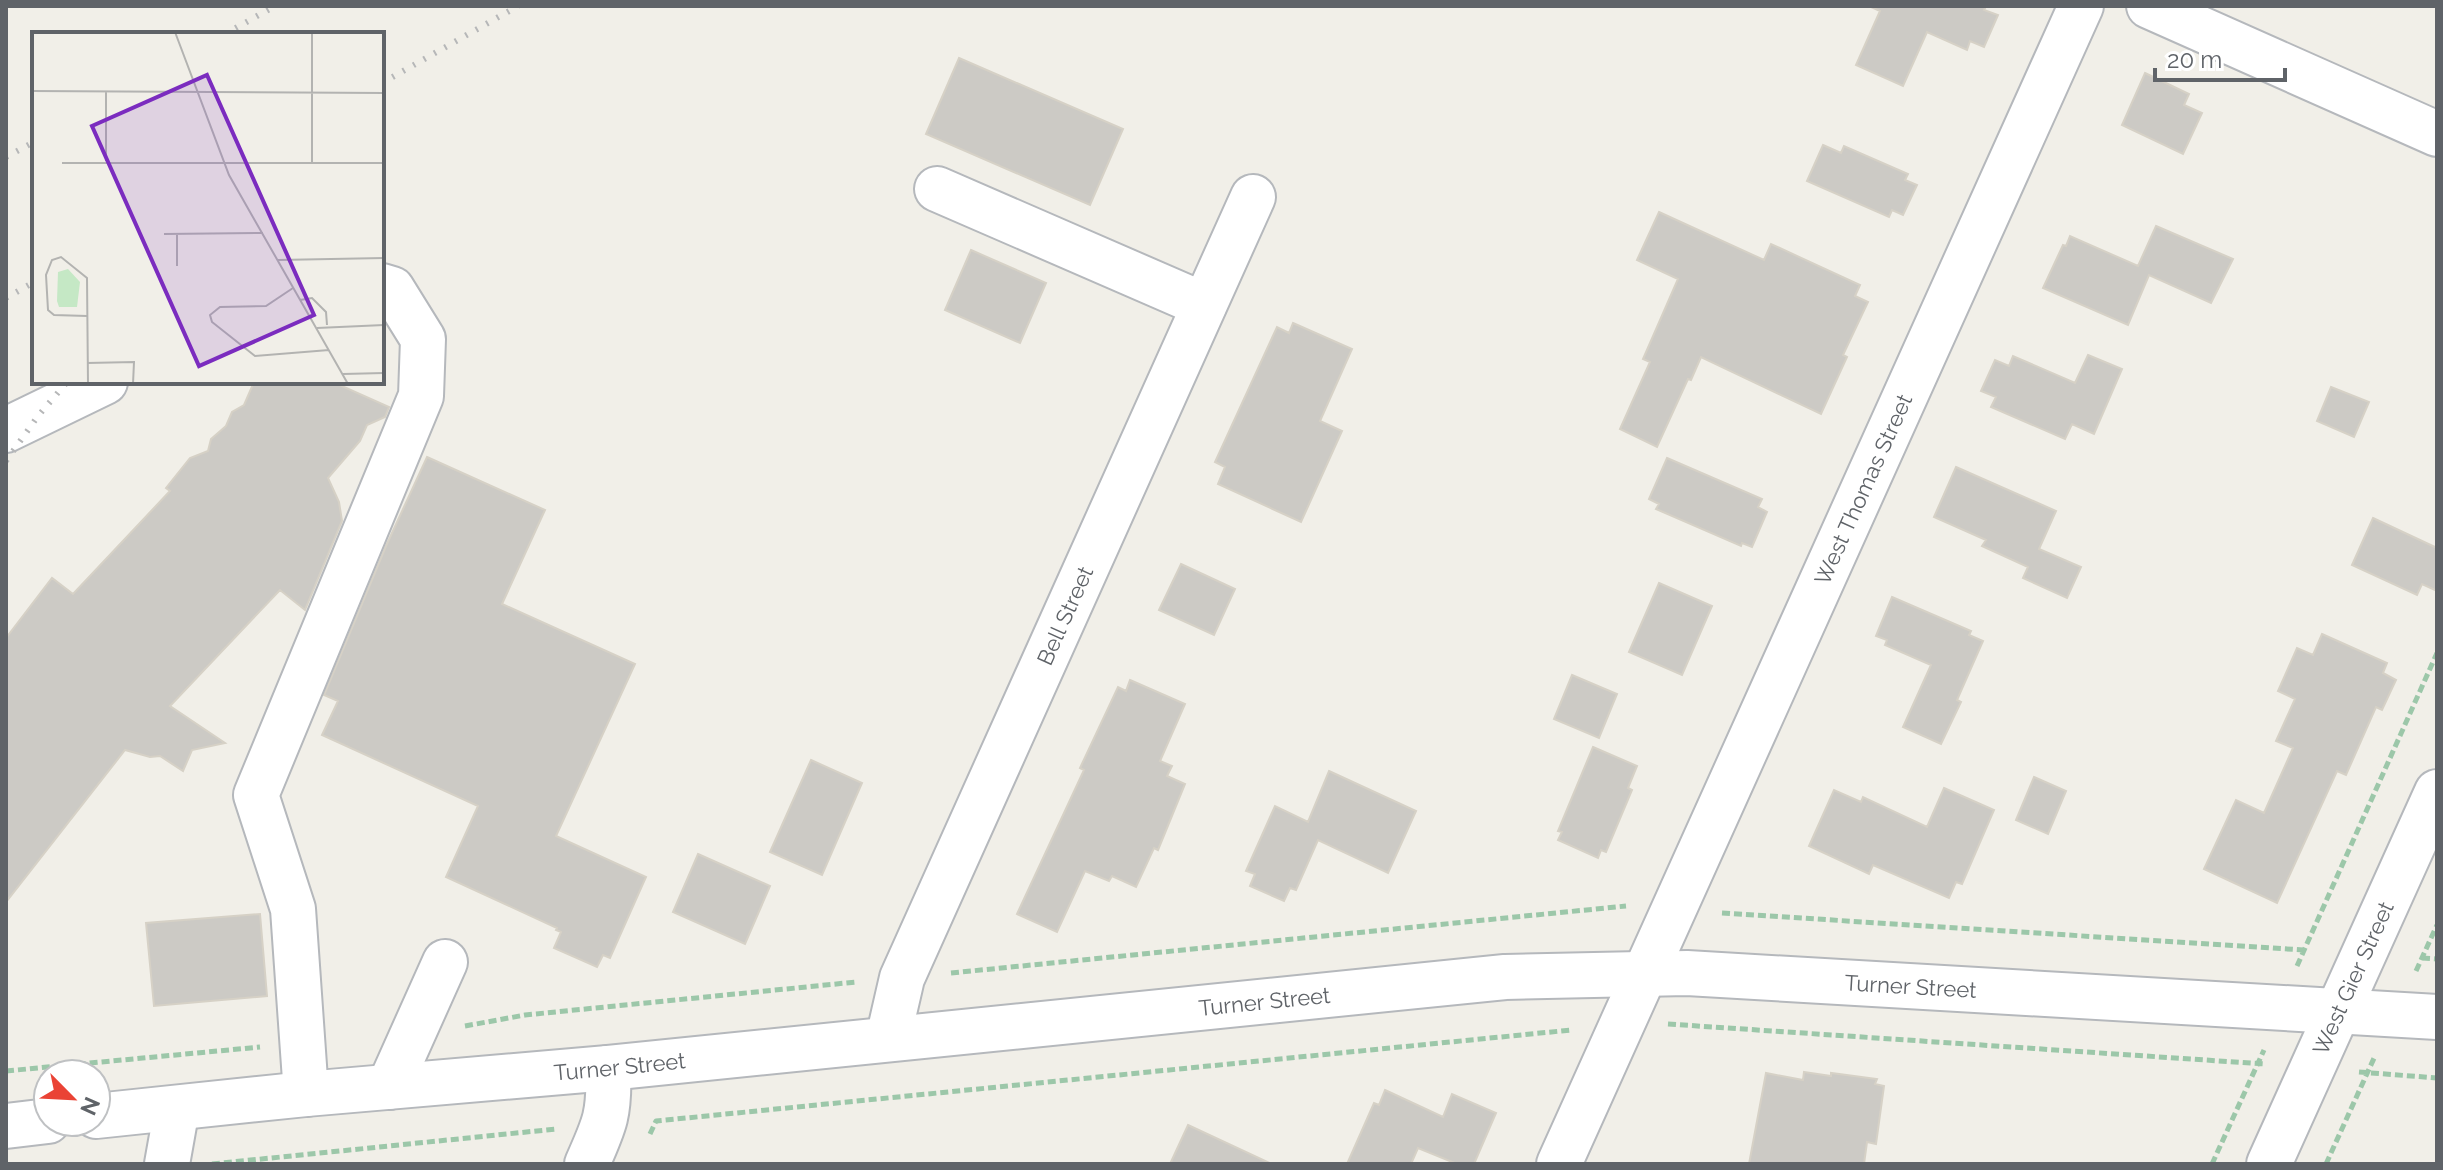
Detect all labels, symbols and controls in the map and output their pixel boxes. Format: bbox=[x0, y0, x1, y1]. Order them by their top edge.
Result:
inset map bbox=[32, 32, 384, 384]
scale bar bbox=[2155, 32, 2285, 82]
text: 20 m bbox=[2167, 45, 2222, 74]
street label: West Thomas Street bbox=[1809, 389, 1918, 589]
street label: Bell Street bbox=[1031, 561, 1099, 669]
street label: West Gier Street bbox=[2307, 897, 2399, 1059]
street label: Turner Street bbox=[1844, 969, 1978, 1003]
street label: Turner Street bbox=[1197, 982, 1332, 1021]
street label: Turner Street bbox=[553, 1047, 687, 1086]
north arrow bbox=[32, 1058, 112, 1138]
text: N bbox=[75, 1093, 106, 1119]

